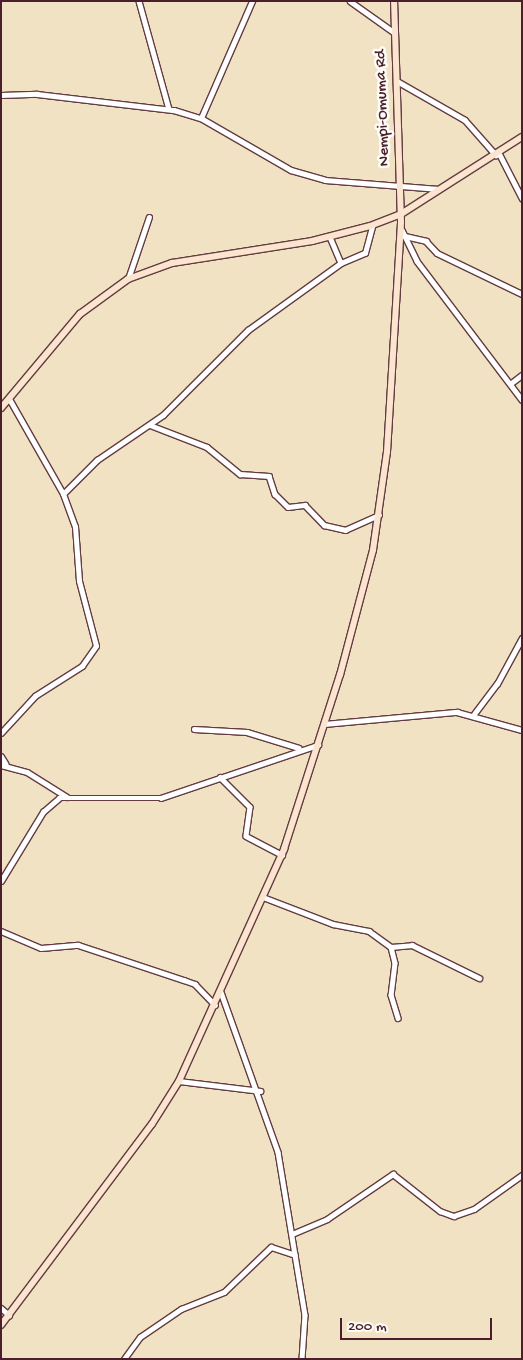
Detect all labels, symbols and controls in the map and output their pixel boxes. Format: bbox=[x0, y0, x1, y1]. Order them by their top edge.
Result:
street label: Nempi-Omuma Rd bbox=[372, 49, 396, 167]
scale bar bbox=[343, 1308, 496, 1340]
text: 200 m bbox=[348, 1318, 387, 1336]

